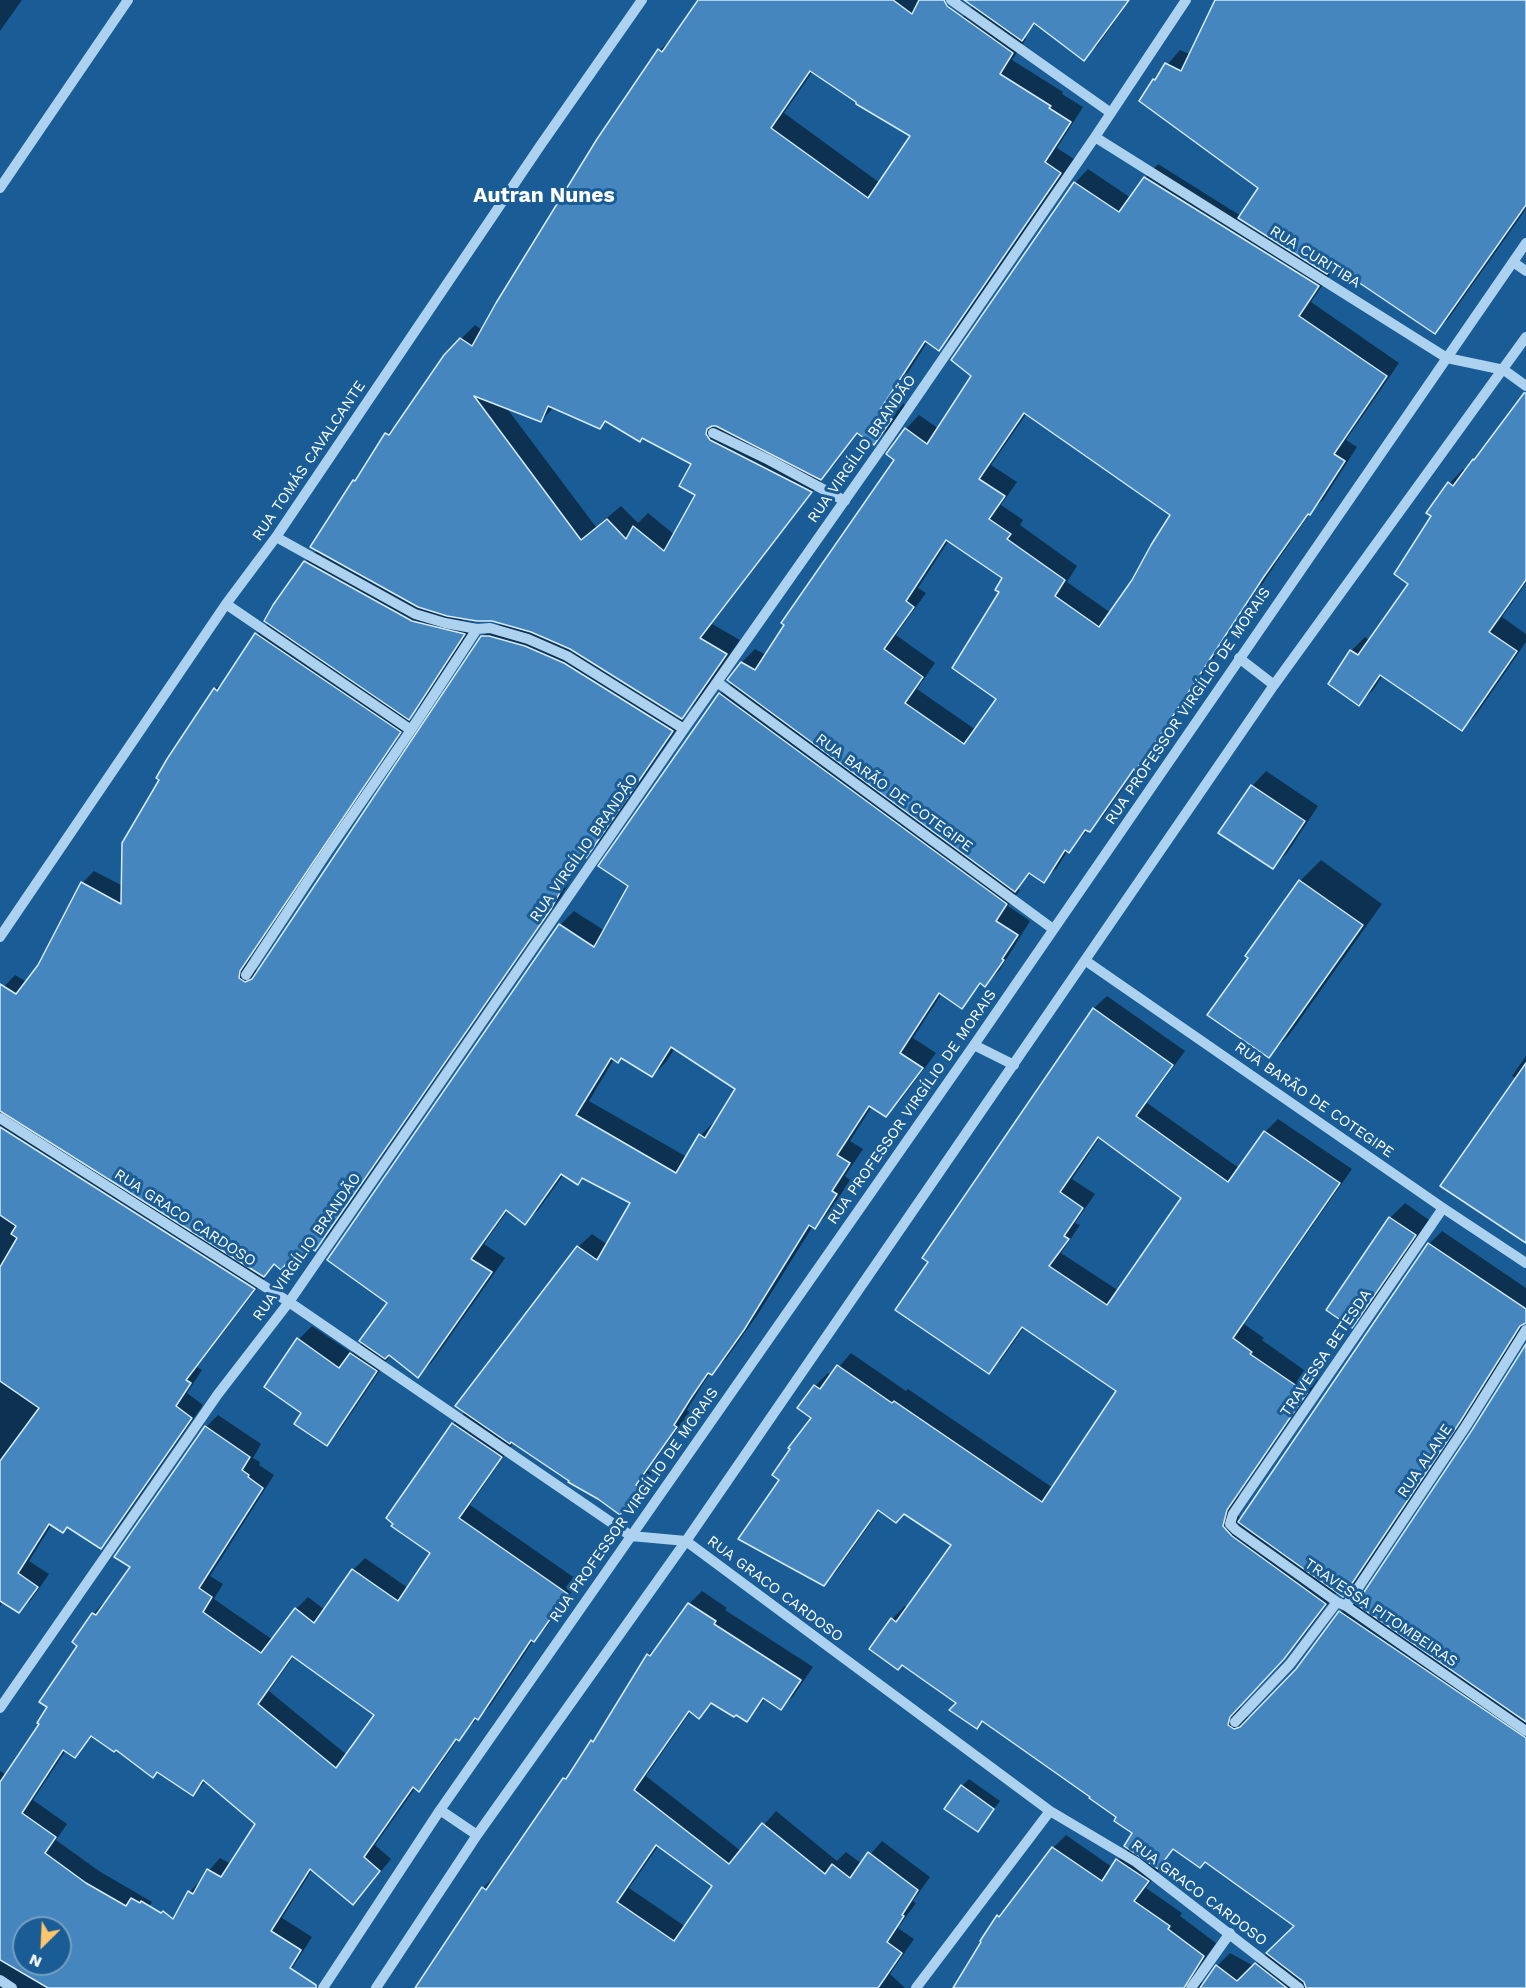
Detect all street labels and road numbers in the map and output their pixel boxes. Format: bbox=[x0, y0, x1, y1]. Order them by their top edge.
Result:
street label: RUA CURITIBA bbox=[1266, 222, 1364, 292]
street label: RUA VIRGÍLIO BRANDÃO bbox=[804, 372, 920, 526]
street label: RUA TOMÁS CAVALCANTE bbox=[249, 378, 369, 544]
street label: RUA PROFESSOR VIRGÍLIO DE MORAIS bbox=[1102, 584, 1274, 828]
street label: RUA BARÃO DE COTEGIPE bbox=[812, 730, 976, 856]
street label: RUA VIRGÍLIO BRANDÃO bbox=[526, 771, 642, 925]
street label: RUA PROFESSOR VIRGÍLIO DE MORAIS bbox=[824, 986, 1000, 1228]
street label: RUA BARÃO DE COTEGIPE bbox=[1231, 1038, 1397, 1162]
street label: RUA GRACO CARDOSO bbox=[111, 1165, 259, 1271]
street label: RUA VIRGÍLIO BRANDÃO bbox=[249, 1170, 365, 1324]
street label: TRAVESSA BETESDA bbox=[1277, 1286, 1375, 1420]
street label: RUA PROFESSOR VIRGÍLIO DE MORAIS bbox=[546, 1384, 722, 1626]
street label: RUA ALANE bbox=[1394, 1421, 1456, 1501]
street label: RUA GRACO CARDOSO bbox=[704, 1532, 846, 1646]
street label: TRAVESSA PITOMBEIRAS bbox=[1301, 1555, 1461, 1671]
street label: RUA GRACO CARDOSO bbox=[1128, 1836, 1270, 1950]

